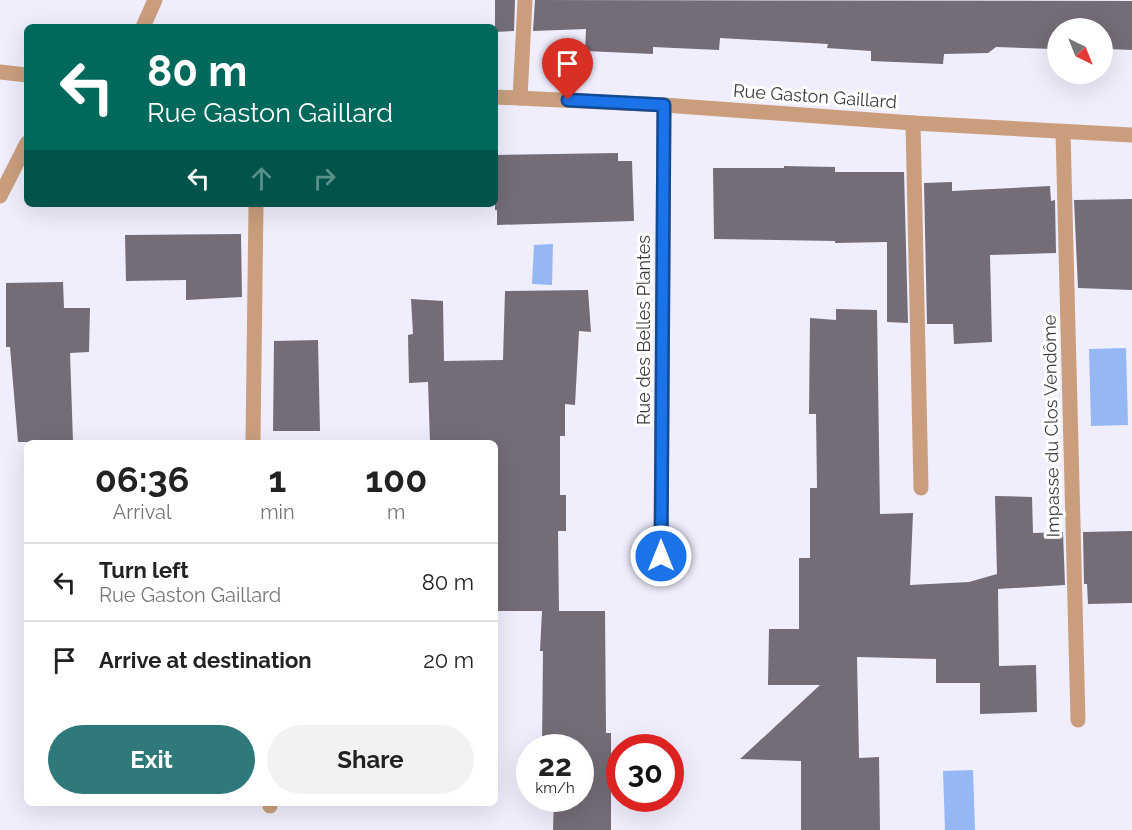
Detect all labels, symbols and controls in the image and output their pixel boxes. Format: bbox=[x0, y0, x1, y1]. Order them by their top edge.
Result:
north arrow bbox=[1047, 18, 1113, 84]
map controls bbox=[1047, 18, 1113, 84]
pin bbox=[542, 38, 593, 100]
text: 80 m bbox=[147, 47, 247, 96]
icon: arrive bbox=[551, 47, 584, 80]
icon: left bbox=[48, 48, 126, 126]
street label: Rue Gaston Gaillard bbox=[732, 80, 898, 112]
text: Rue Gaston Gaillard bbox=[147, 97, 393, 128]
icon: left bbox=[182, 162, 215, 195]
icon: ahead bbox=[245, 162, 278, 195]
icon: right bbox=[308, 162, 341, 195]
street label: Rue des Belles Plantes bbox=[633, 235, 654, 425]
street label: Impasse du Clos Vendôme bbox=[1039, 314, 1063, 538]
text: 06:36 bbox=[95, 458, 189, 500]
text: 1 bbox=[268, 458, 286, 500]
text: 100 bbox=[365, 458, 427, 500]
text: Arrival bbox=[113, 500, 171, 524]
text: min bbox=[260, 500, 295, 524]
text: m bbox=[387, 500, 405, 524]
position arrow bbox=[629, 524, 693, 588]
text: Turn left bbox=[99, 557, 189, 583]
icon: left bbox=[48, 566, 81, 599]
text: 80 m bbox=[422, 569, 474, 595]
text: Rue Gaston Gaillard bbox=[99, 583, 281, 607]
icon: arrive bbox=[48, 644, 81, 677]
text: Arrive at destination bbox=[99, 647, 312, 673]
text: 20 m bbox=[423, 647, 474, 673]
button: Exit bbox=[48, 725, 255, 794]
button: Share bbox=[267, 725, 474, 794]
speed limit sign: 30 bbox=[606, 734, 684, 812]
text: 22 bbox=[538, 748, 572, 783]
text: km/h bbox=[535, 779, 575, 797]

